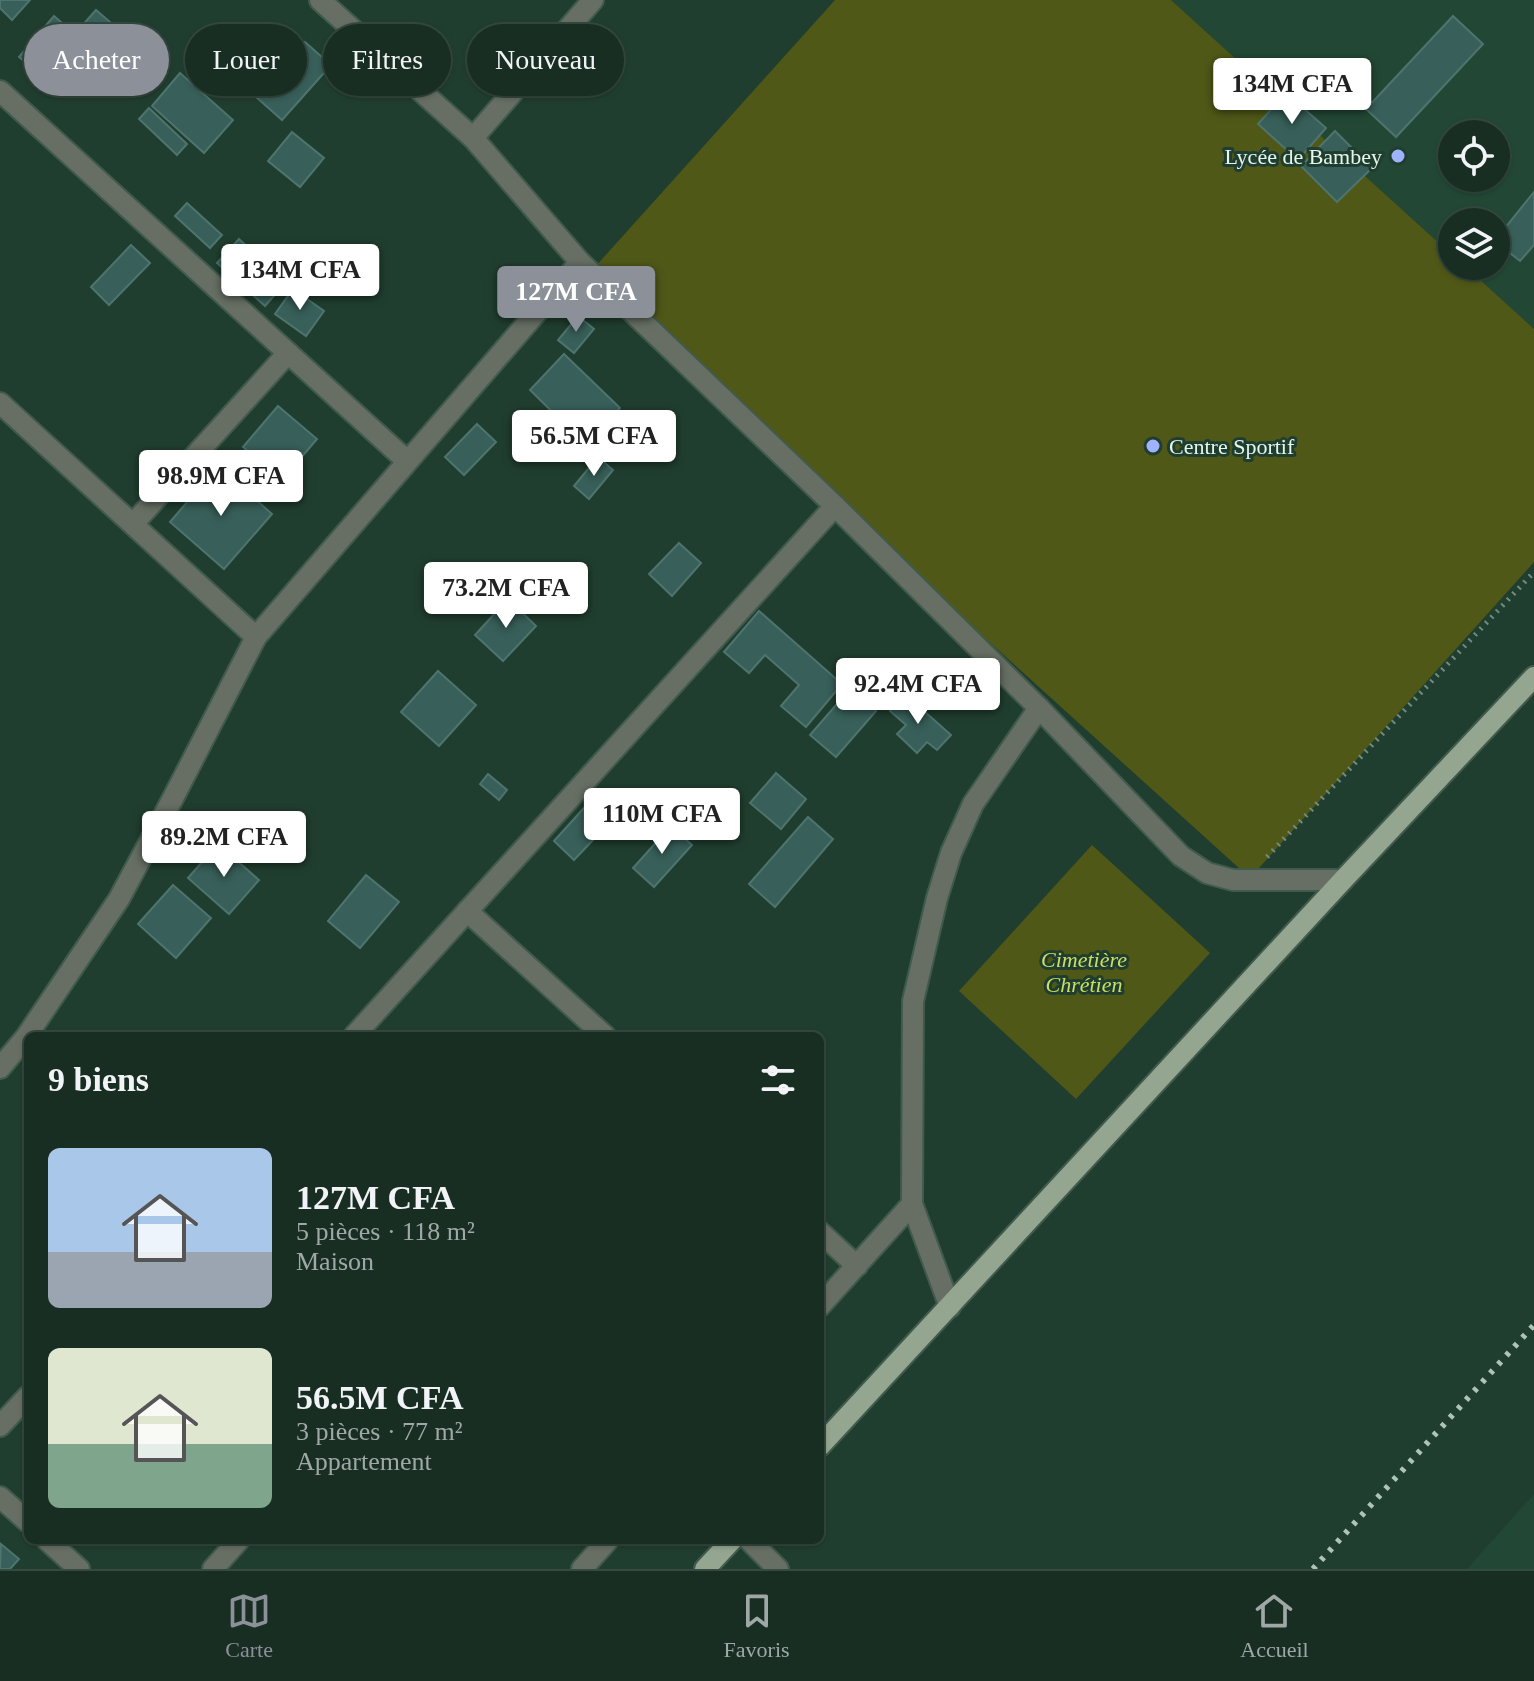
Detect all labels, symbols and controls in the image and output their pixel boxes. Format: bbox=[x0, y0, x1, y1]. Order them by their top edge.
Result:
chip: Acheter bbox=[24, 24, 169, 96]
chip: Louer bbox=[185, 24, 307, 96]
chip: Filtres bbox=[323, 24, 451, 96]
chip: Nouveau bbox=[467, 24, 624, 96]
pin: 134M CFA bbox=[1209, 58, 1375, 126]
text: 134M CFA bbox=[1231, 69, 1353, 98]
map controls bbox=[1438, 120, 1510, 280]
button: locate bbox=[1438, 120, 1510, 192]
place label: Lycée de Bambey bbox=[1224, 144, 1382, 169]
marker: Lycée de Bambey bbox=[1389, 147, 1407, 165]
button: layers bbox=[1438, 208, 1510, 280]
pin: 134M CFA bbox=[217, 244, 383, 312]
text: 134M CFA bbox=[239, 255, 361, 284]
pin: 127M CFA bbox=[493, 266, 659, 334]
text: 127M CFA bbox=[515, 277, 637, 306]
pin: 56.5M CFA bbox=[502, 410, 686, 478]
text: 56.5M CFA bbox=[530, 421, 658, 450]
place label: Centre Sportif bbox=[1169, 434, 1295, 459]
marker: Centre Sportif bbox=[1144, 437, 1162, 455]
pin: 98.9M CFA bbox=[129, 450, 313, 518]
text: 98.9M CFA bbox=[157, 461, 285, 490]
pin: 73.2M CFA bbox=[414, 562, 598, 630]
text: 73.2M CFA bbox=[442, 573, 570, 602]
pin: 92.4M CFA bbox=[826, 658, 1010, 726]
text: 92.4M CFA bbox=[854, 669, 982, 698]
pin: 110M CFA bbox=[579, 788, 745, 856]
text: 110M CFA bbox=[602, 799, 722, 828]
pin: 89.2M CFA bbox=[132, 811, 316, 879]
text: 89.2M CFA bbox=[160, 822, 288, 851]
park label: Cimetière Chrétien bbox=[1041, 947, 1127, 997]
icon: filters bbox=[756, 1058, 800, 1102]
text: 9 biens bbox=[48, 1061, 149, 1098]
text: 127M CFA bbox=[296, 1179, 455, 1216]
icon: home bbox=[112, 1180, 208, 1276]
text: 5 pièces · 118 m² bbox=[296, 1217, 475, 1246]
text: Maison bbox=[296, 1247, 374, 1276]
text: 56.5M CFA bbox=[296, 1379, 463, 1416]
icon: home bbox=[112, 1380, 208, 1476]
text: 3 pièces · 77 m² bbox=[296, 1417, 463, 1446]
text: Appartement bbox=[296, 1447, 432, 1476]
tab: Carte bbox=[225, 1589, 273, 1663]
tab: Favoris bbox=[724, 1589, 790, 1663]
tab: Accueil bbox=[1240, 1589, 1309, 1663]

